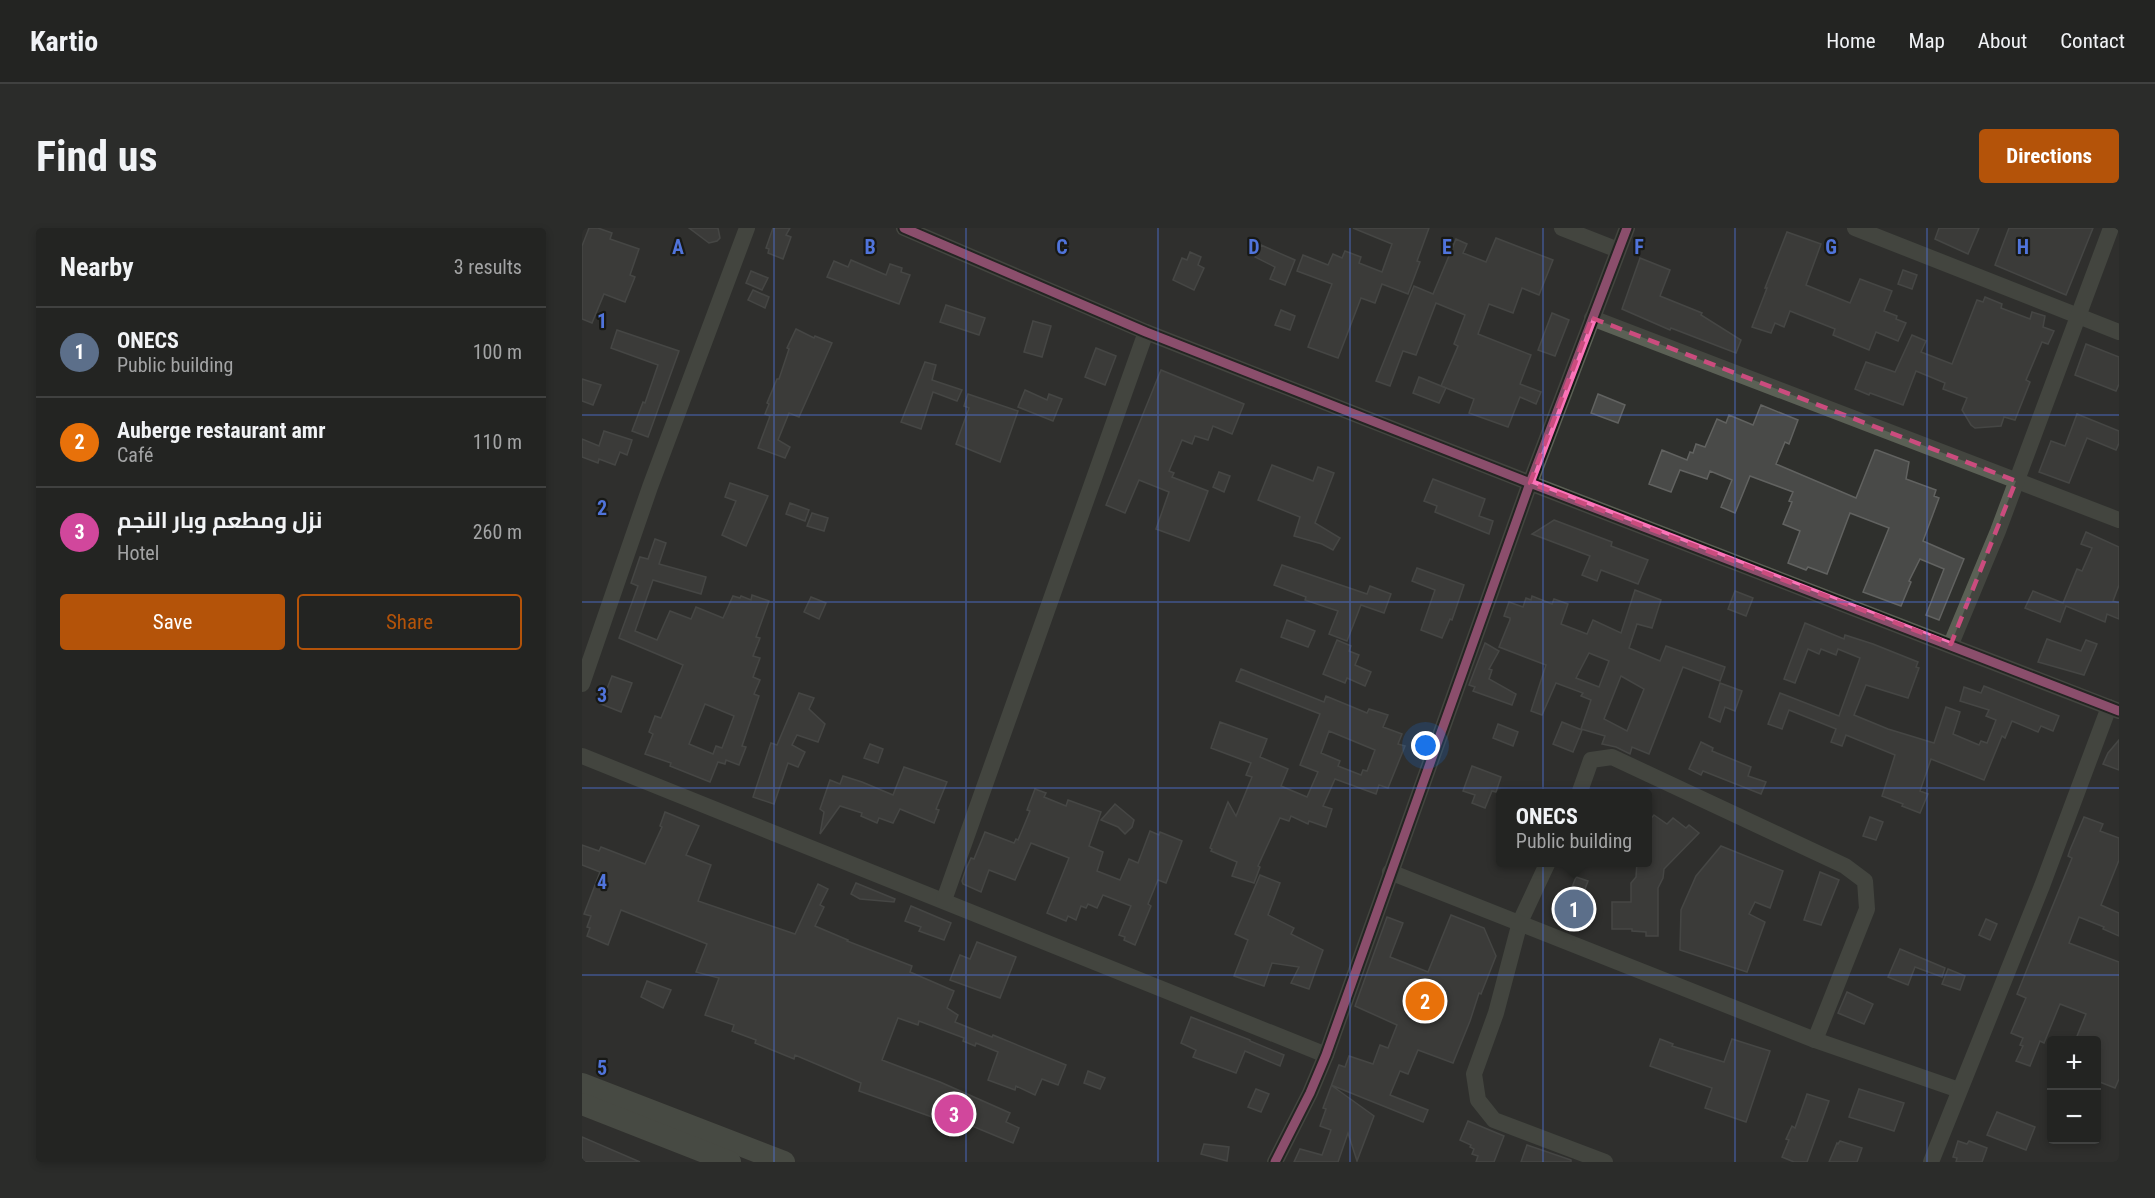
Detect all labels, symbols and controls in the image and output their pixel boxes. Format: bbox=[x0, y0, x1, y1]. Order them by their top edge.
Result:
text: Kartio bbox=[30, 25, 98, 58]
text: Home bbox=[1826, 29, 1876, 53]
text: Map bbox=[1909, 29, 1945, 53]
text: About bbox=[1978, 29, 2027, 53]
text: Contact bbox=[2060, 29, 2125, 53]
button: Directions bbox=[1979, 129, 2119, 183]
text: Find us bbox=[36, 132, 157, 181]
text: A bbox=[672, 235, 684, 259]
text: B bbox=[864, 235, 876, 259]
text: C bbox=[1056, 235, 1068, 259]
text: D bbox=[1248, 235, 1260, 259]
text: E bbox=[1442, 235, 1452, 259]
text: F bbox=[1634, 235, 1644, 259]
text: G bbox=[1825, 235, 1837, 259]
text: H bbox=[2017, 235, 2029, 259]
text: Nearby bbox=[60, 252, 134, 282]
text: 3 results bbox=[454, 255, 522, 279]
text: 1 bbox=[597, 309, 607, 333]
text: ONECS bbox=[117, 328, 179, 353]
text: 1 bbox=[74, 340, 85, 364]
text: 100 m bbox=[473, 340, 522, 364]
text: Public building bbox=[117, 353, 233, 377]
text: Auberge restaurant amr bbox=[117, 418, 325, 443]
text: 2 bbox=[74, 430, 85, 454]
text: 110 m bbox=[473, 430, 522, 454]
text: Café bbox=[117, 443, 153, 467]
text: 2 bbox=[597, 496, 607, 520]
text: نزل ومطعم وبار النجم bbox=[117, 508, 322, 533]
text: 3 bbox=[74, 520, 85, 544]
text: 260 m bbox=[473, 520, 522, 544]
text: Hotel bbox=[117, 541, 159, 565]
button: Save bbox=[60, 594, 285, 650]
button: Share bbox=[297, 594, 522, 650]
text: 3 bbox=[597, 683, 607, 707]
your location bbox=[1411, 731, 1440, 760]
popup bbox=[1496, 789, 1652, 867]
text: ONECS bbox=[1516, 804, 1578, 829]
text: Public building bbox=[1516, 829, 1632, 853]
text: 4 bbox=[597, 870, 607, 894]
pin: 1 bbox=[1554, 886, 1594, 932]
pin: 2 bbox=[1406, 978, 1444, 1024]
map controls bbox=[2047, 1036, 2101, 1144]
button: + bbox=[2047, 1036, 2101, 1090]
text: 5 bbox=[597, 1056, 607, 1080]
button: − bbox=[2047, 1090, 2101, 1144]
pin: 3 bbox=[934, 1092, 974, 1136]

